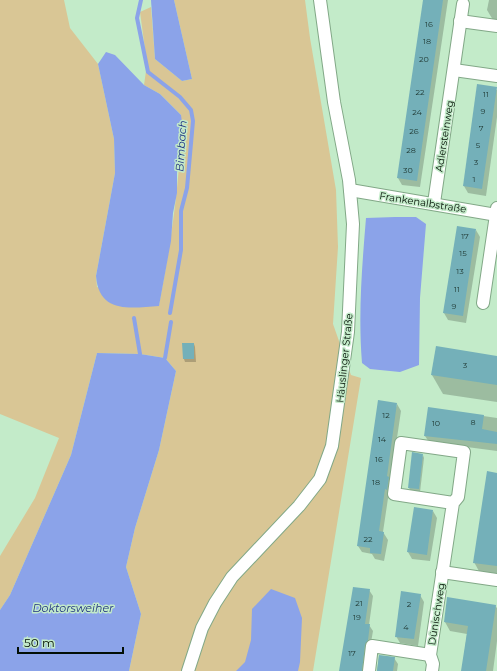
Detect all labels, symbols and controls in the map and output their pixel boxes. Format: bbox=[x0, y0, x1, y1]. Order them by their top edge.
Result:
house number: 16 bbox=[425, 19, 433, 29]
house number: 18 bbox=[423, 36, 431, 46]
house number: 20 bbox=[419, 54, 429, 64]
house number: 22 bbox=[415, 87, 425, 97]
house number: 11 bbox=[483, 89, 489, 99]
street label: Adlersteinweg bbox=[432, 99, 457, 173]
house number: 9 bbox=[481, 106, 486, 116]
house number: 24 bbox=[412, 107, 423, 117]
water label: Bimbach bbox=[172, 120, 190, 172]
house number: 7 bbox=[479, 123, 484, 133]
house number: 26 bbox=[409, 126, 419, 136]
house number: 5 bbox=[476, 140, 481, 150]
house number: 28 bbox=[406, 145, 416, 155]
house number: 3 bbox=[474, 157, 479, 167]
house number: 30 bbox=[403, 165, 413, 175]
house number: 1 bbox=[473, 174, 475, 184]
street label: Frankenalbstraße bbox=[379, 189, 467, 216]
house number: 17 bbox=[461, 231, 469, 241]
house number: 15 bbox=[459, 248, 467, 258]
house number: 13 bbox=[456, 266, 464, 276]
house number: 11 bbox=[454, 284, 460, 294]
house number: 9 bbox=[452, 301, 457, 311]
street label: Häuslinger Straße bbox=[333, 313, 356, 403]
house number: 3 bbox=[463, 360, 468, 370]
house number: 12 bbox=[382, 410, 390, 420]
house number: 8 bbox=[470, 417, 476, 427]
house number: 10 bbox=[432, 418, 440, 428]
house number: 14 bbox=[378, 434, 387, 444]
house number: 16 bbox=[375, 454, 383, 464]
house number: 18 bbox=[372, 477, 380, 487]
house number: 22 bbox=[363, 534, 373, 544]
street label: Dünischweg bbox=[425, 582, 448, 646]
house number: 21 bbox=[355, 598, 363, 608]
house number: 2 bbox=[407, 599, 412, 609]
water label: Doktorsweiher bbox=[33, 601, 114, 615]
house number: 19 bbox=[353, 612, 361, 622]
house number: 4 bbox=[403, 622, 409, 632]
scale bar bbox=[18, 629, 123, 655]
text: 50 m bbox=[24, 635, 55, 650]
house number: 17 bbox=[348, 648, 356, 658]

